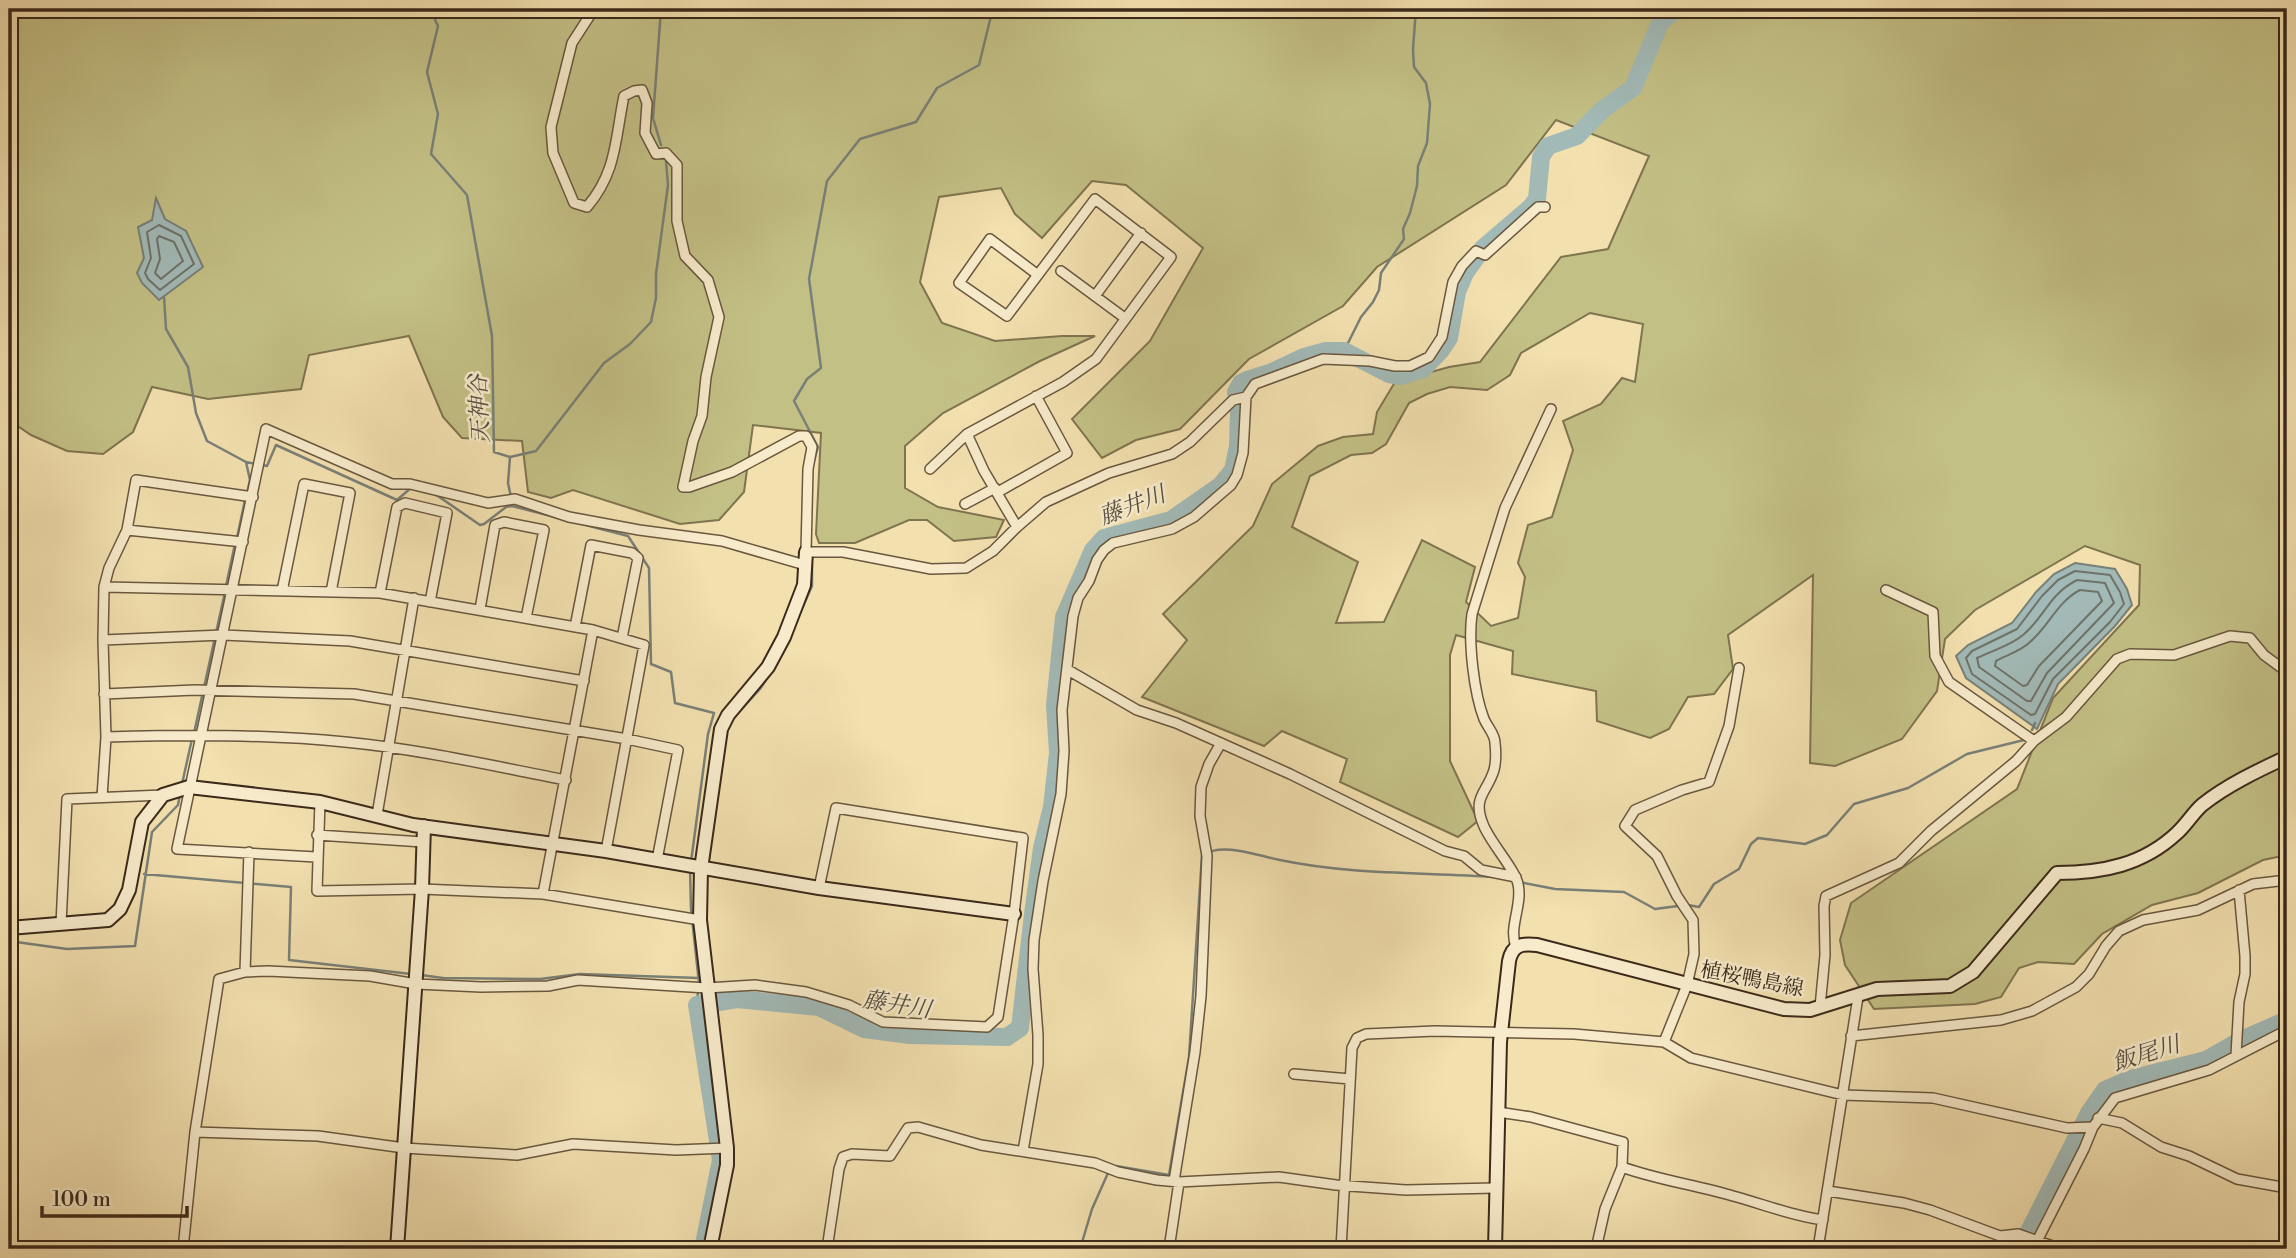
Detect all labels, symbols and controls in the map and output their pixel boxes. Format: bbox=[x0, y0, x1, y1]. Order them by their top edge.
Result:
water label: 天神谷 bbox=[464, 372, 496, 444]
water label: 藤井川 bbox=[1095, 479, 1172, 531]
street label: 植桜鴨島線 bbox=[1698, 957, 1806, 1003]
water label: 藤井川 bbox=[861, 986, 936, 1025]
water label: 飯尾川 bbox=[2109, 1030, 2186, 1077]
scale bar bbox=[42, 1174, 187, 1218]
text: 100 m bbox=[52, 1187, 111, 1213]

